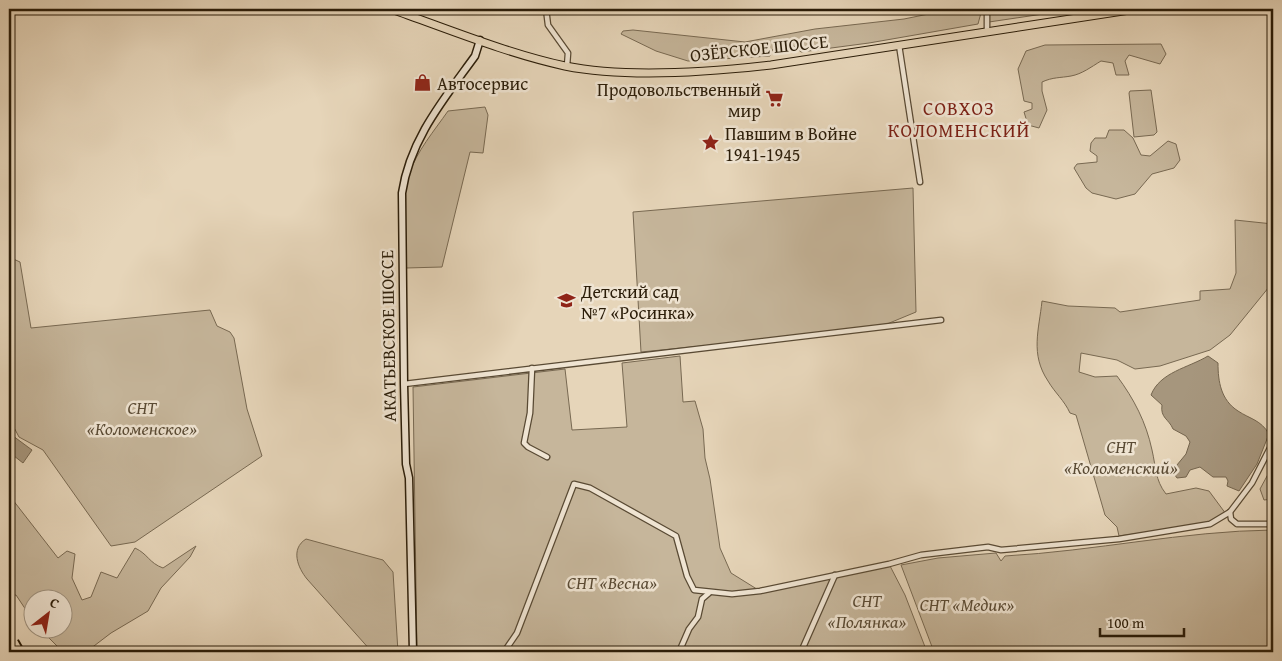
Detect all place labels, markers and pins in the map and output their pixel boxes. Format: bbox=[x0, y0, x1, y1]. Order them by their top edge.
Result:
place label: Автосервис bbox=[437, 70, 528, 97]
shop icon: Автосервис bbox=[413, 73, 433, 93]
place label: Продовольственный мир bbox=[597, 76, 761, 124]
supermarket icon: Продовольственный мир bbox=[765, 89, 785, 109]
place label: Павшим в Войне 1941-1945 bbox=[725, 120, 857, 168]
place icon: Павшим в Войне 1941-1945 bbox=[701, 133, 721, 153]
place label: Детский сад №7 «Росинка» bbox=[580, 278, 695, 326]
school or university icon: Детский сад №7 «Росинка» bbox=[557, 291, 577, 311]

